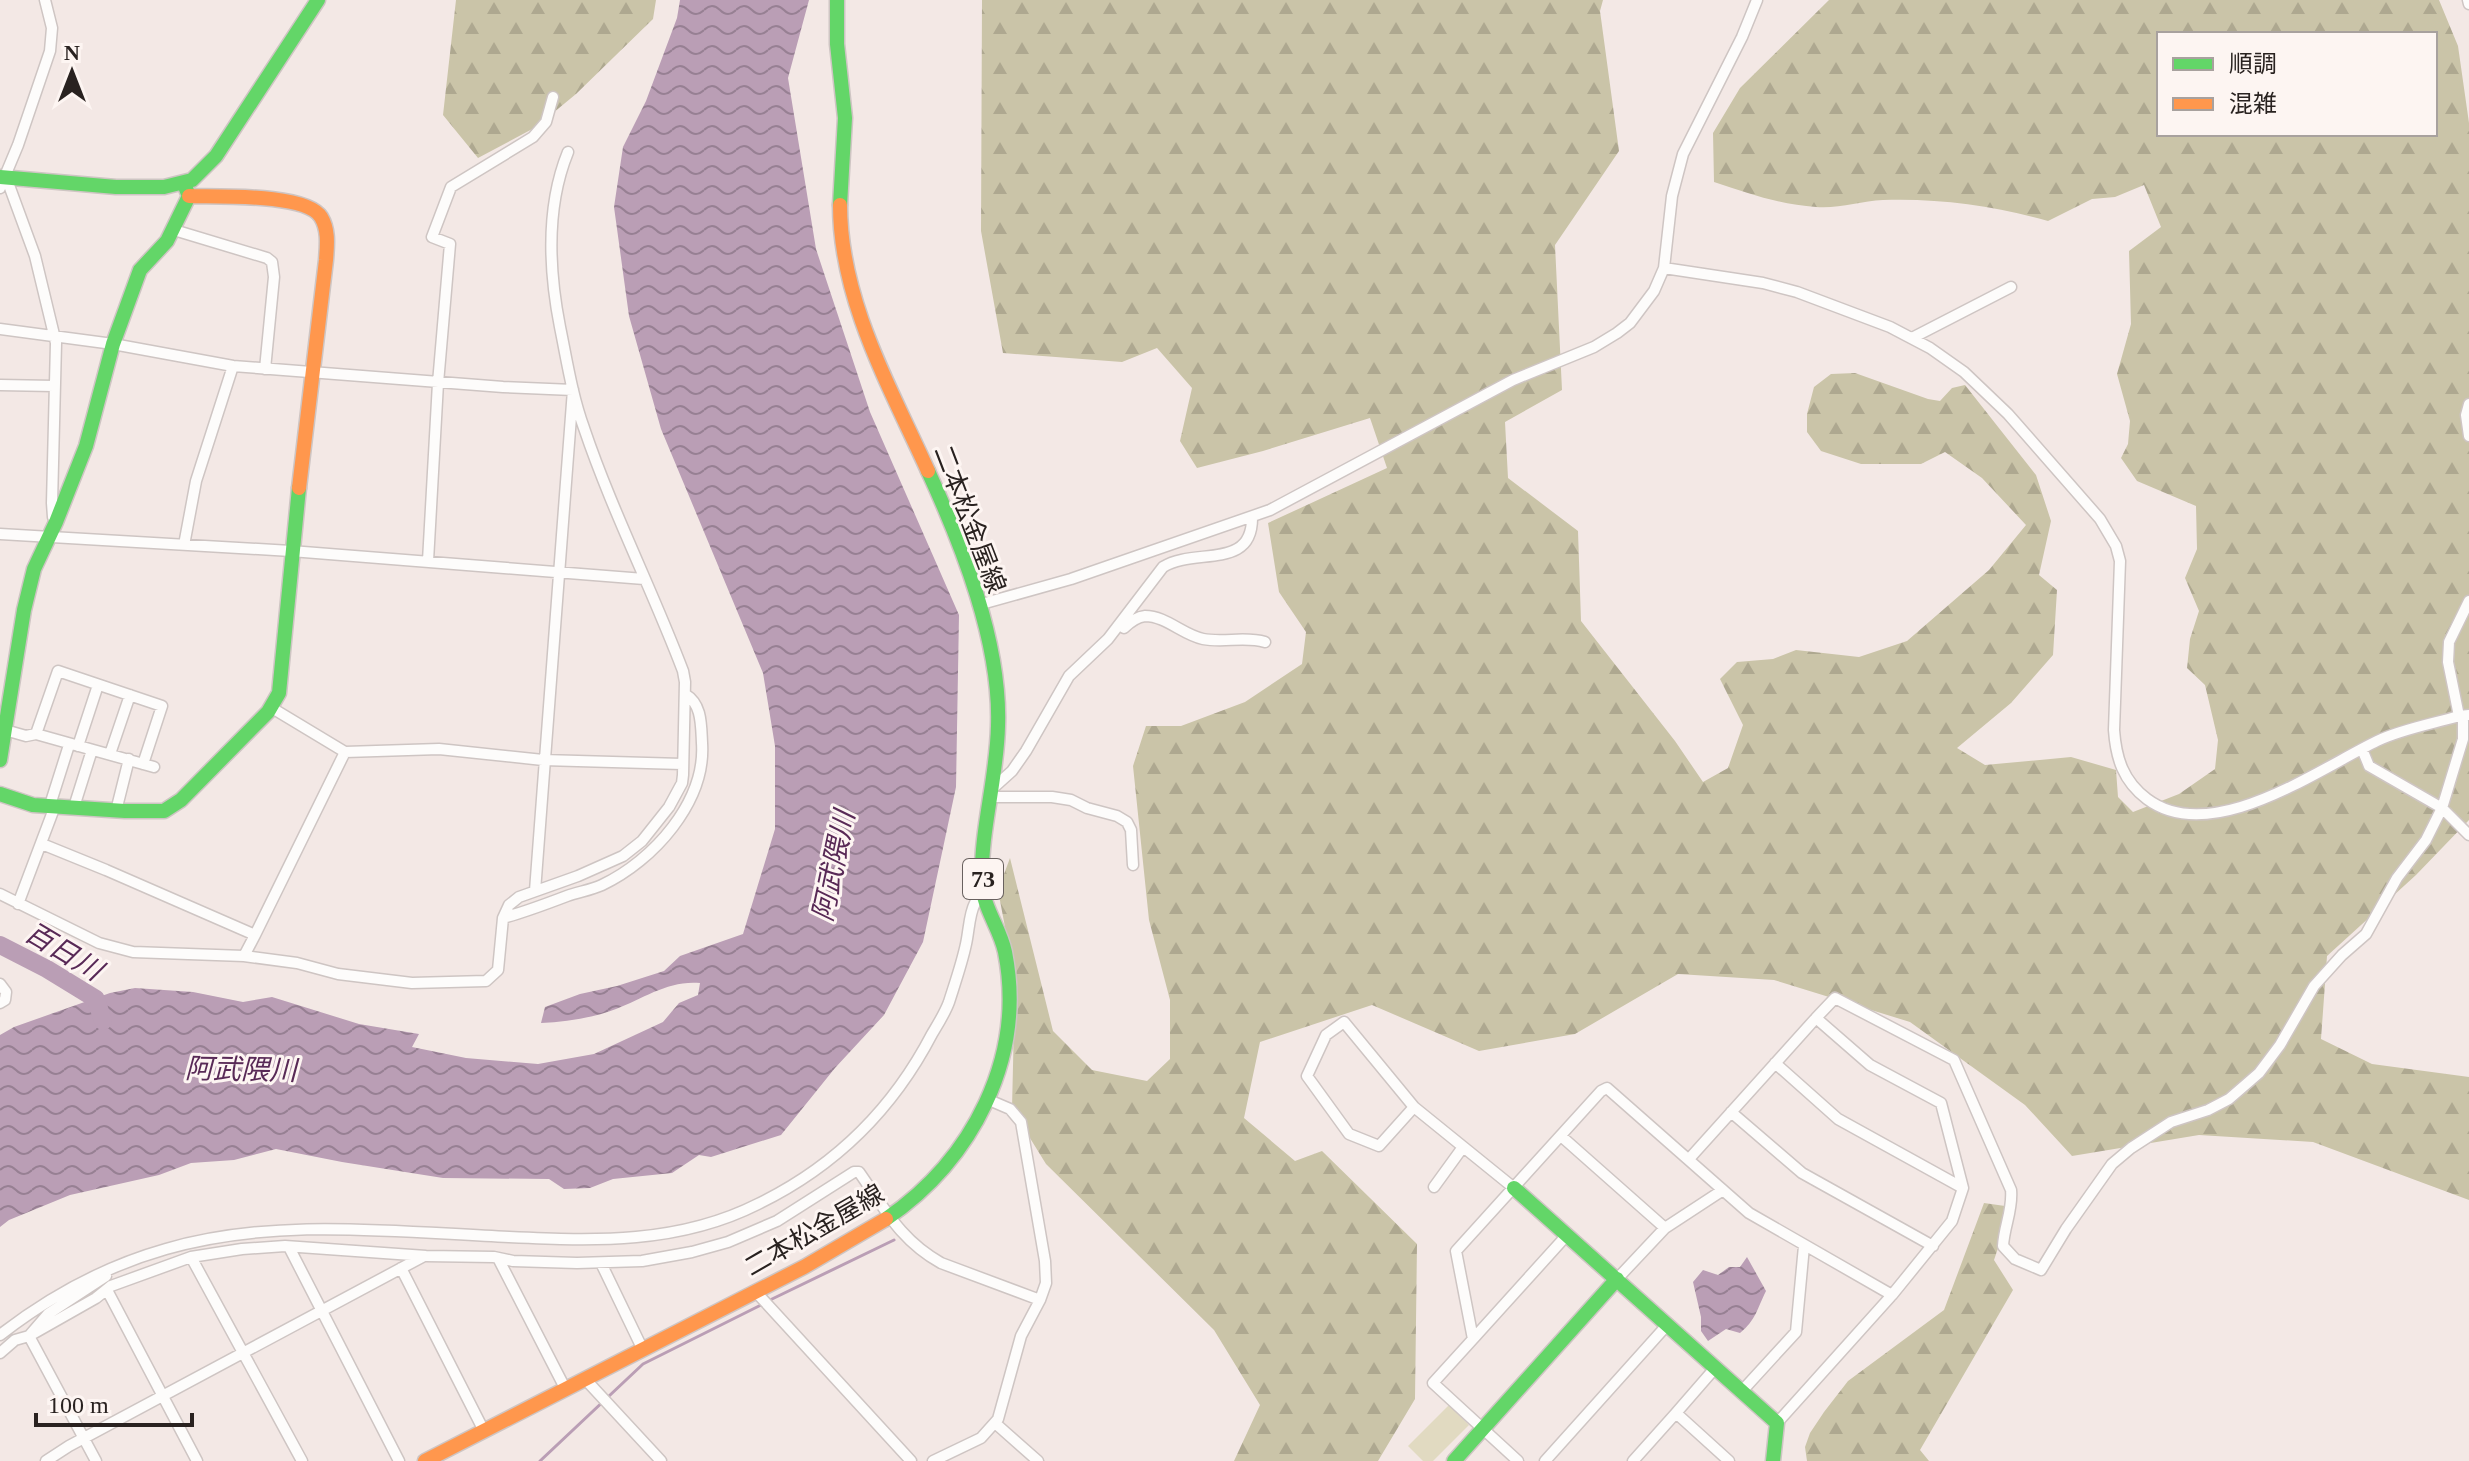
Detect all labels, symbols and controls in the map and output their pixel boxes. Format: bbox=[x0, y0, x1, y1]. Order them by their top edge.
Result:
north arrow bbox=[32, 32, 112, 112]
legend bbox=[2157, 32, 2437, 136]
text: N bbox=[64, 40, 80, 65]
text: 順調 bbox=[2229, 51, 2277, 77]
text: 混雑 bbox=[2229, 91, 2277, 117]
street label: 二本松金屋線 bbox=[928, 441, 1011, 597]
water label: 阿武隈川 bbox=[807, 805, 861, 924]
road number: 73 bbox=[963, 859, 1003, 899]
water label: 百日川 bbox=[20, 917, 110, 988]
water label: 阿武隈川 bbox=[185, 1053, 300, 1086]
street label: 二本松金屋線 bbox=[739, 1179, 889, 1282]
scale bar bbox=[36, 1377, 192, 1427]
text: 100 m bbox=[48, 1392, 109, 1418]

